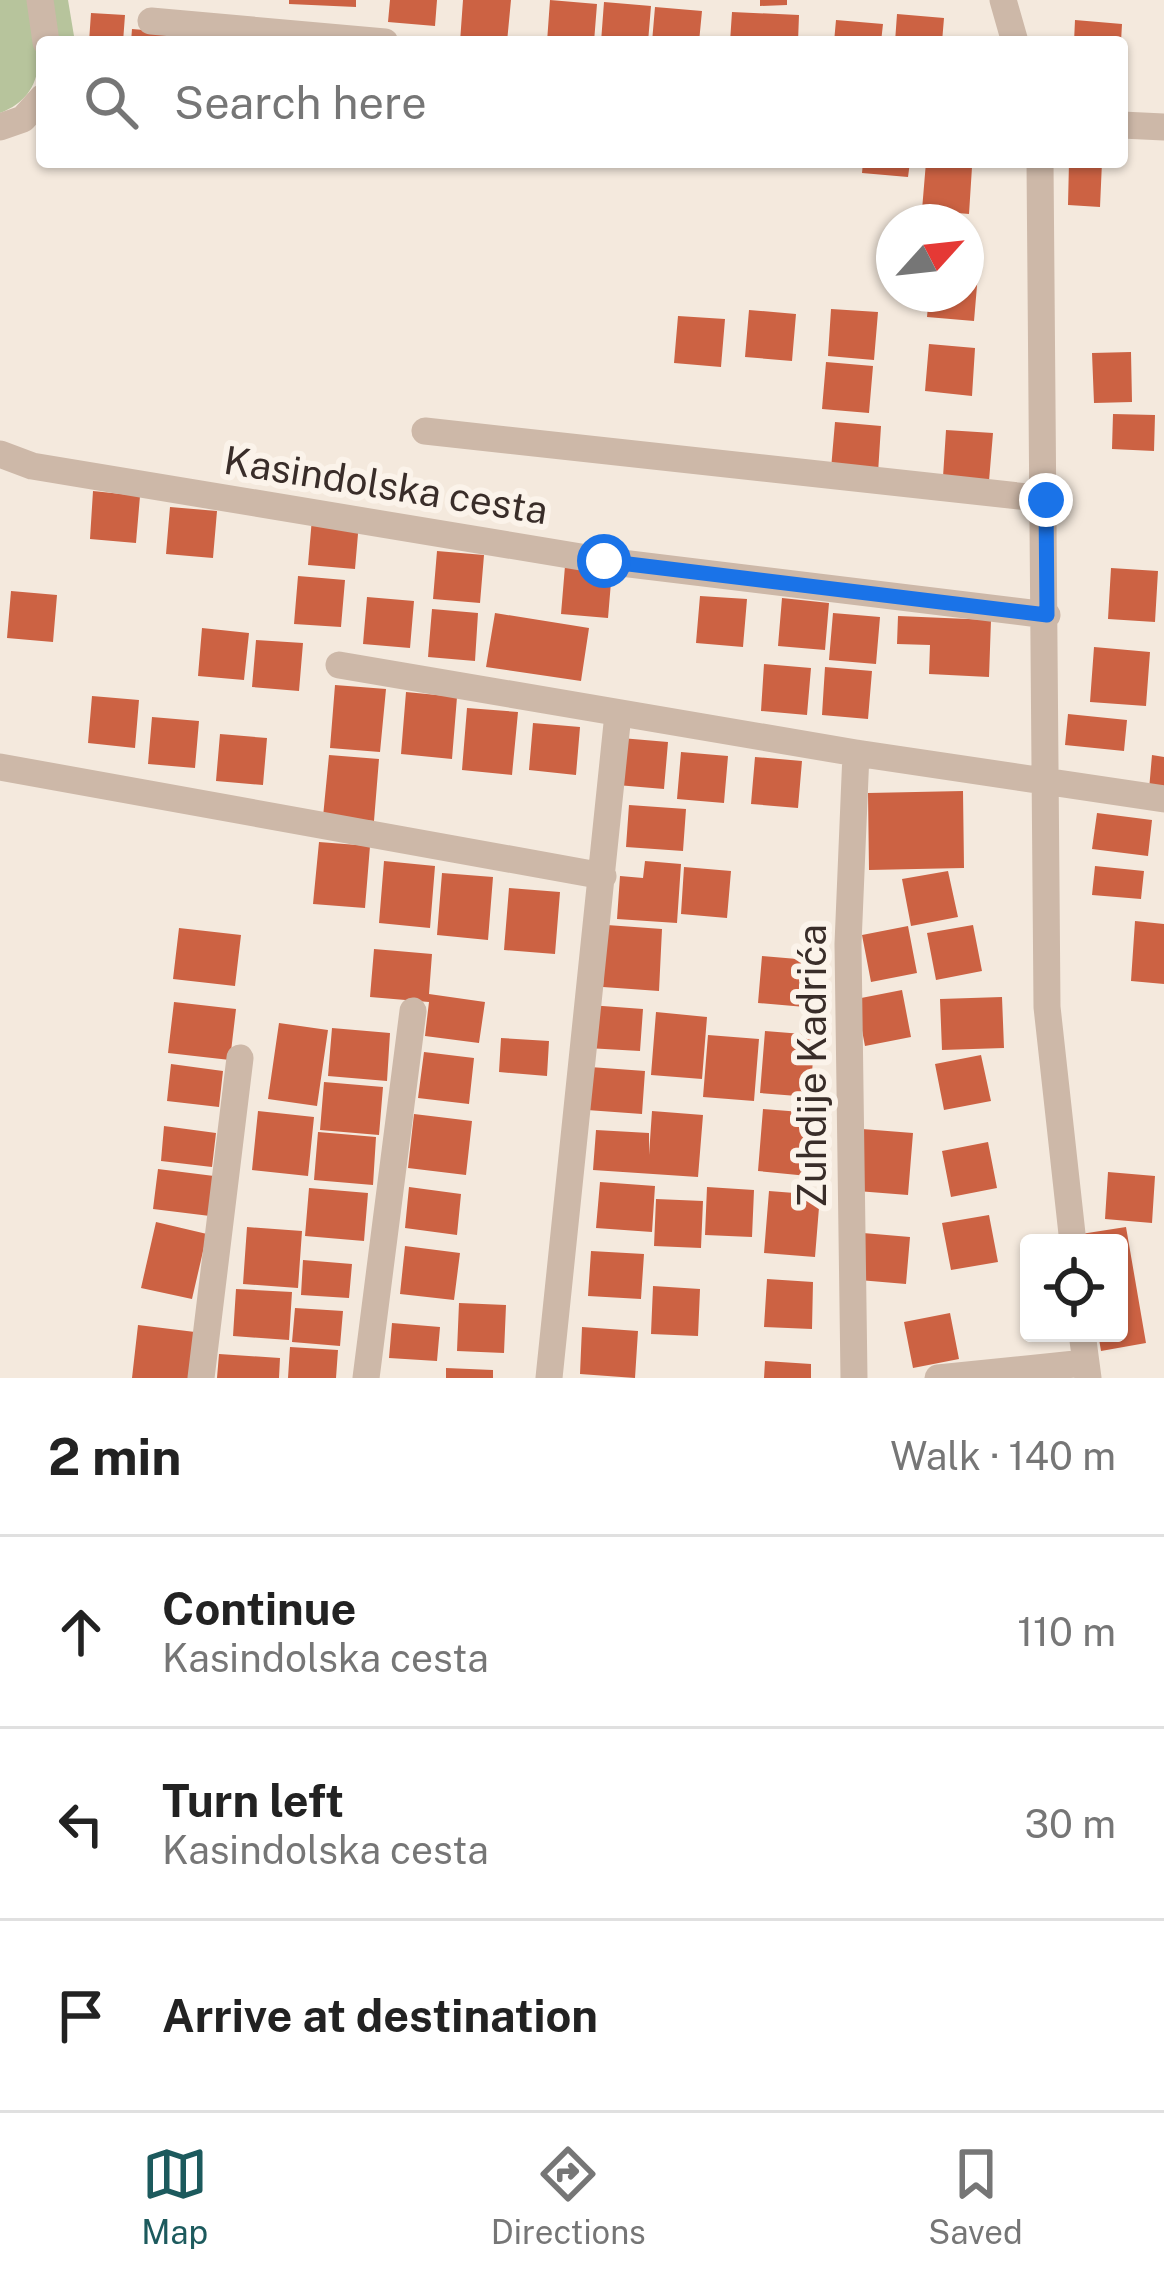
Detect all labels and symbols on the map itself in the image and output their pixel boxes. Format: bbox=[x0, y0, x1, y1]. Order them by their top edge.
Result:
north arrow bbox=[876, 204, 984, 312]
street label: Kasindolska cesta bbox=[221, 437, 551, 533]
route end bbox=[1019, 473, 1073, 527]
route start bbox=[577, 534, 631, 588]
street label: Zuhdije Kadrića bbox=[789, 924, 835, 1208]

